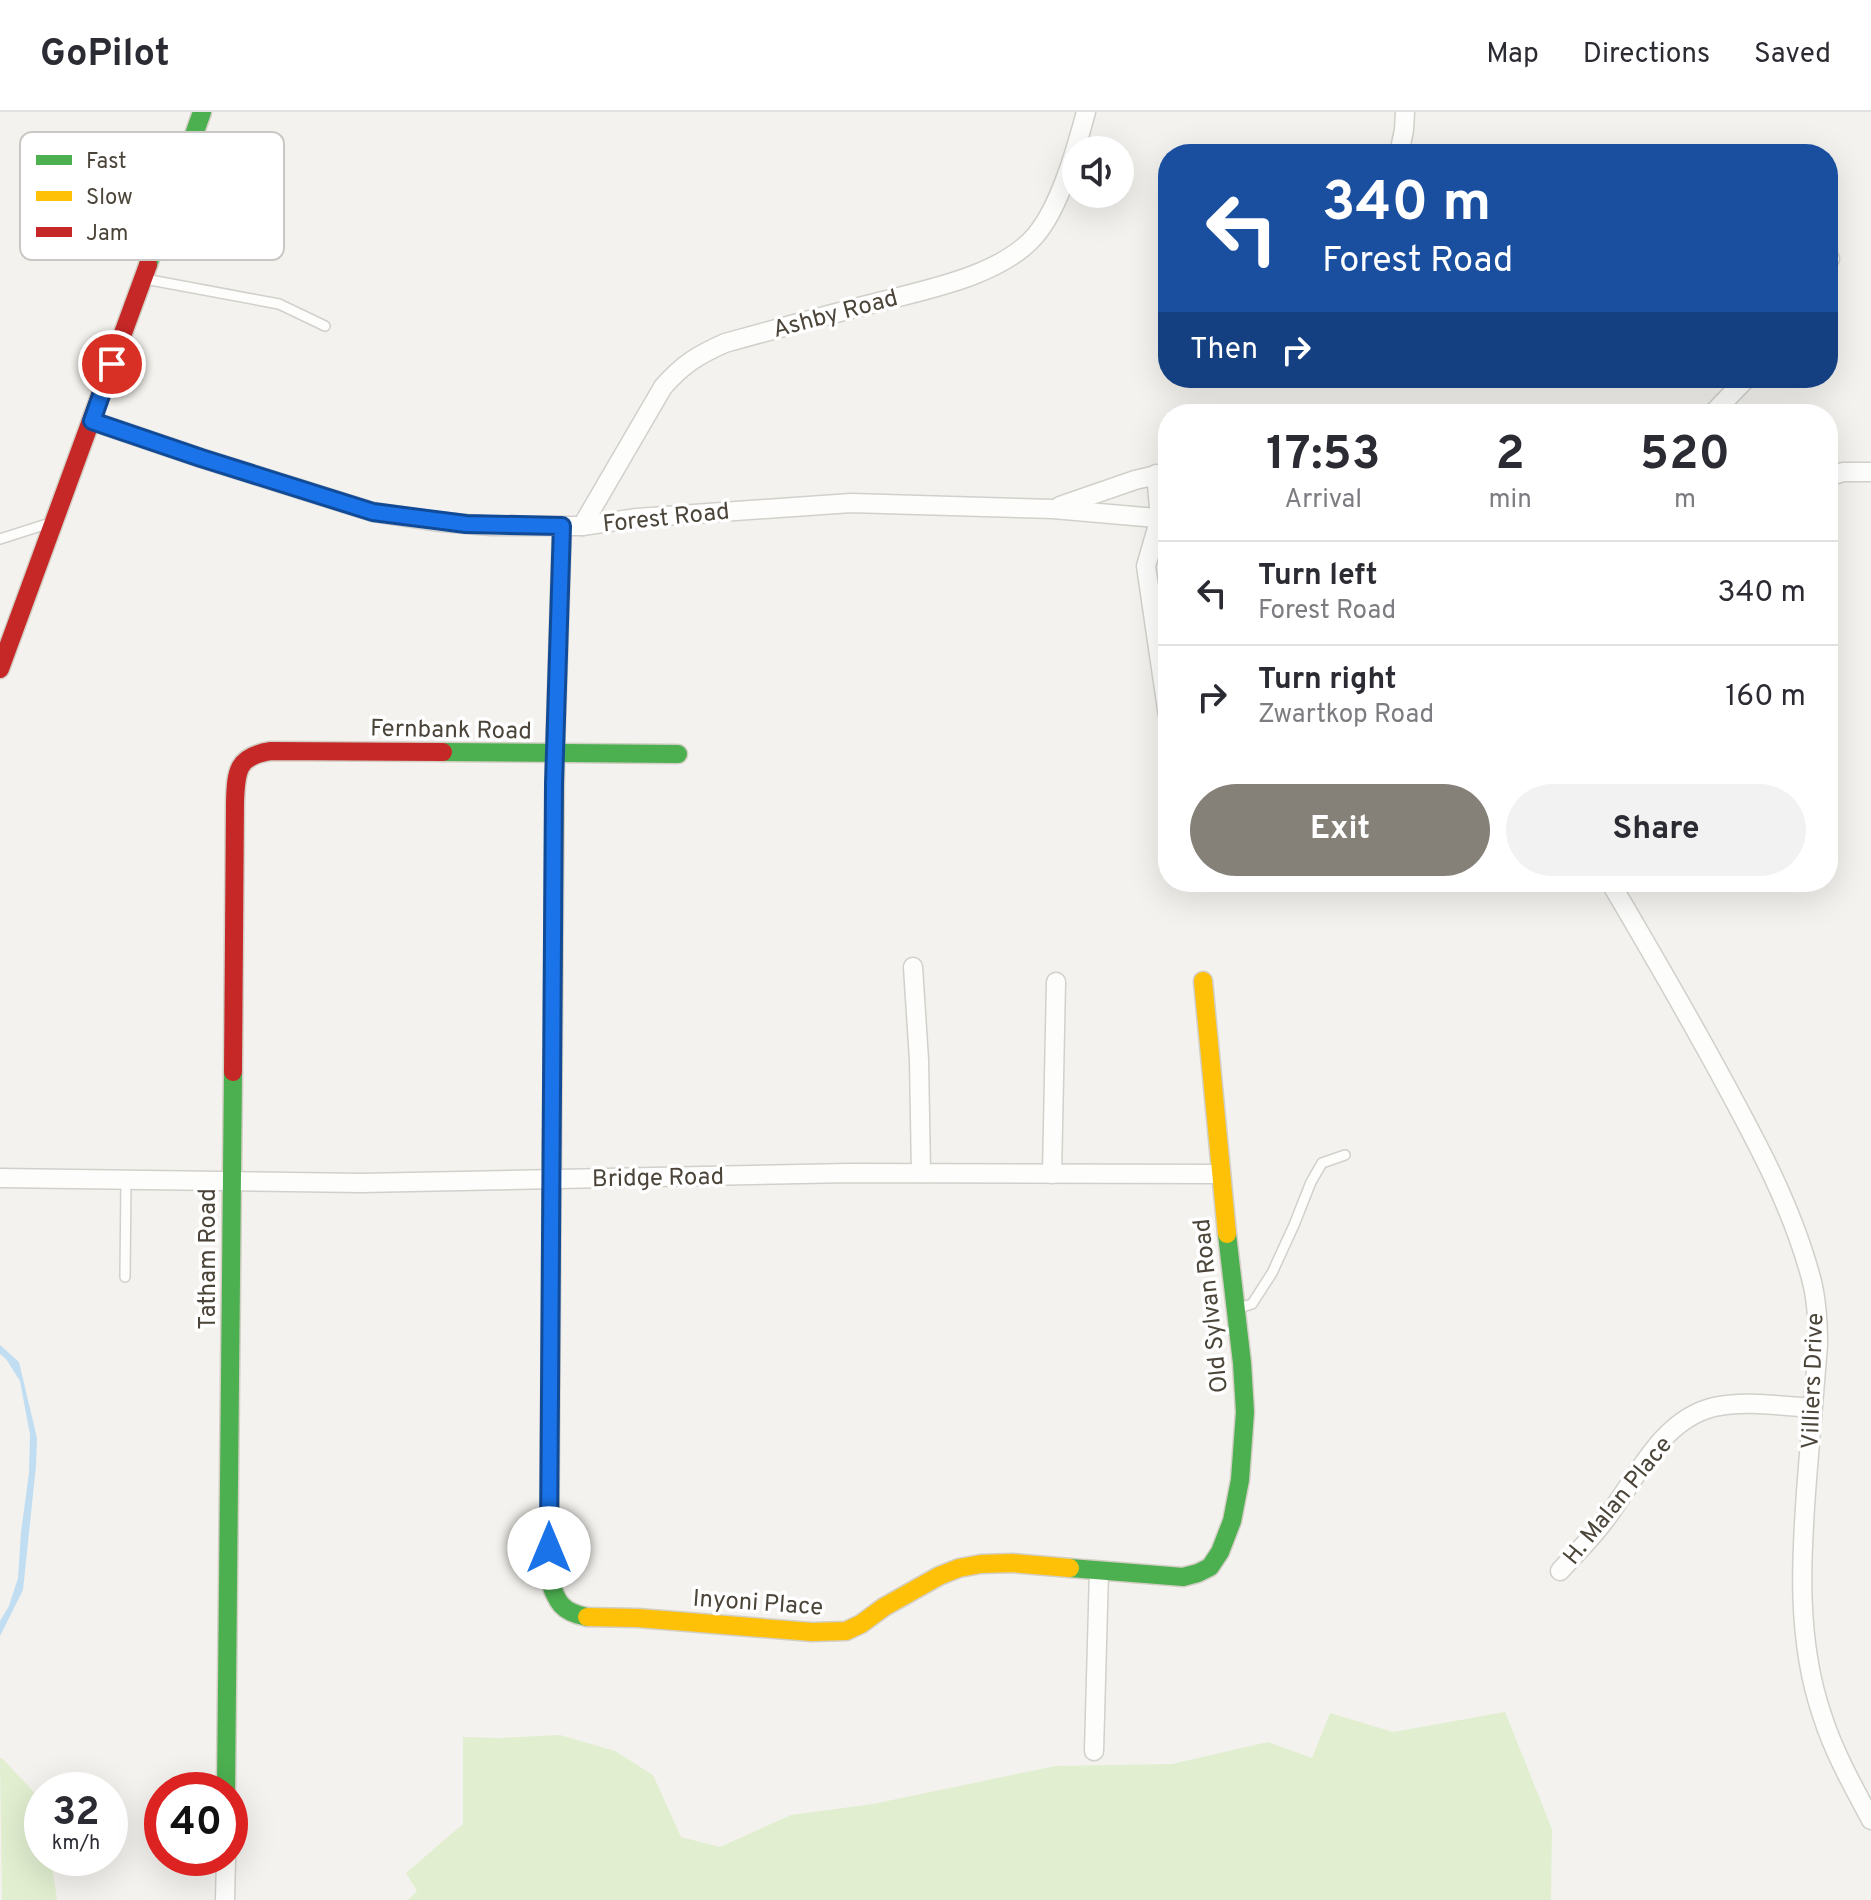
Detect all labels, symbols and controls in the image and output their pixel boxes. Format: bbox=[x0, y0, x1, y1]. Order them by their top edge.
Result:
text: GoPilot bbox=[40, 31, 170, 80]
text: Map bbox=[1486, 37, 1539, 73]
text: Directions bbox=[1583, 37, 1710, 73]
text: Saved bbox=[1754, 37, 1831, 73]
legend bbox=[20, 132, 284, 260]
map controls bbox=[1062, 136, 1134, 208]
button: sound bbox=[1062, 136, 1134, 208]
text: Fast bbox=[86, 149, 127, 176]
text: 340 m bbox=[1322, 170, 1491, 240]
icon: left bbox=[1190, 176, 1294, 280]
text: Slow bbox=[86, 185, 133, 212]
text: Jam bbox=[86, 221, 129, 248]
text: Forest Road bbox=[1322, 239, 1513, 285]
street label: Ashby Road bbox=[770, 284, 901, 346]
icon: right bbox=[1274, 328, 1318, 372]
pin bbox=[78, 330, 146, 398]
text: Then bbox=[1190, 332, 1258, 369]
icon: arrive bbox=[90, 342, 134, 386]
text: 17:53 bbox=[1266, 426, 1381, 486]
text: 2 bbox=[1496, 426, 1525, 486]
text: 520 bbox=[1640, 426, 1730, 486]
text: Arrival bbox=[1285, 484, 1362, 517]
text: min bbox=[1489, 484, 1532, 517]
text: m bbox=[1674, 484, 1696, 517]
street label: Forest Road bbox=[601, 497, 731, 541]
text: Turn left bbox=[1258, 558, 1378, 595]
icon: left bbox=[1190, 571, 1234, 615]
text: 340 m bbox=[1718, 575, 1806, 612]
text: Forest Road bbox=[1258, 595, 1396, 628]
text: Turn right bbox=[1258, 662, 1396, 699]
icon: right bbox=[1190, 675, 1234, 719]
text: 160 m bbox=[1725, 679, 1806, 716]
text: Zwartkop Road bbox=[1258, 699, 1434, 732]
street label: Fernbank Road bbox=[370, 715, 532, 747]
button: Exit bbox=[1190, 784, 1490, 876]
button: Share bbox=[1506, 784, 1806, 876]
street label: Bridge Road bbox=[592, 1163, 724, 1195]
street label: Tatham Road bbox=[194, 1188, 224, 1330]
street label: Old Sylvan Road bbox=[1188, 1217, 1236, 1395]
street label: Villiers Drive bbox=[1797, 1312, 1831, 1450]
street label: H. Malan Place bbox=[1558, 1431, 1680, 1572]
position arrow bbox=[507, 1506, 591, 1590]
street label: Inyoni Place bbox=[692, 1584, 824, 1624]
speed limit sign: 40 bbox=[144, 1772, 248, 1876]
text: 32 bbox=[52, 1789, 100, 1839]
text: km/h bbox=[52, 1831, 100, 1857]

